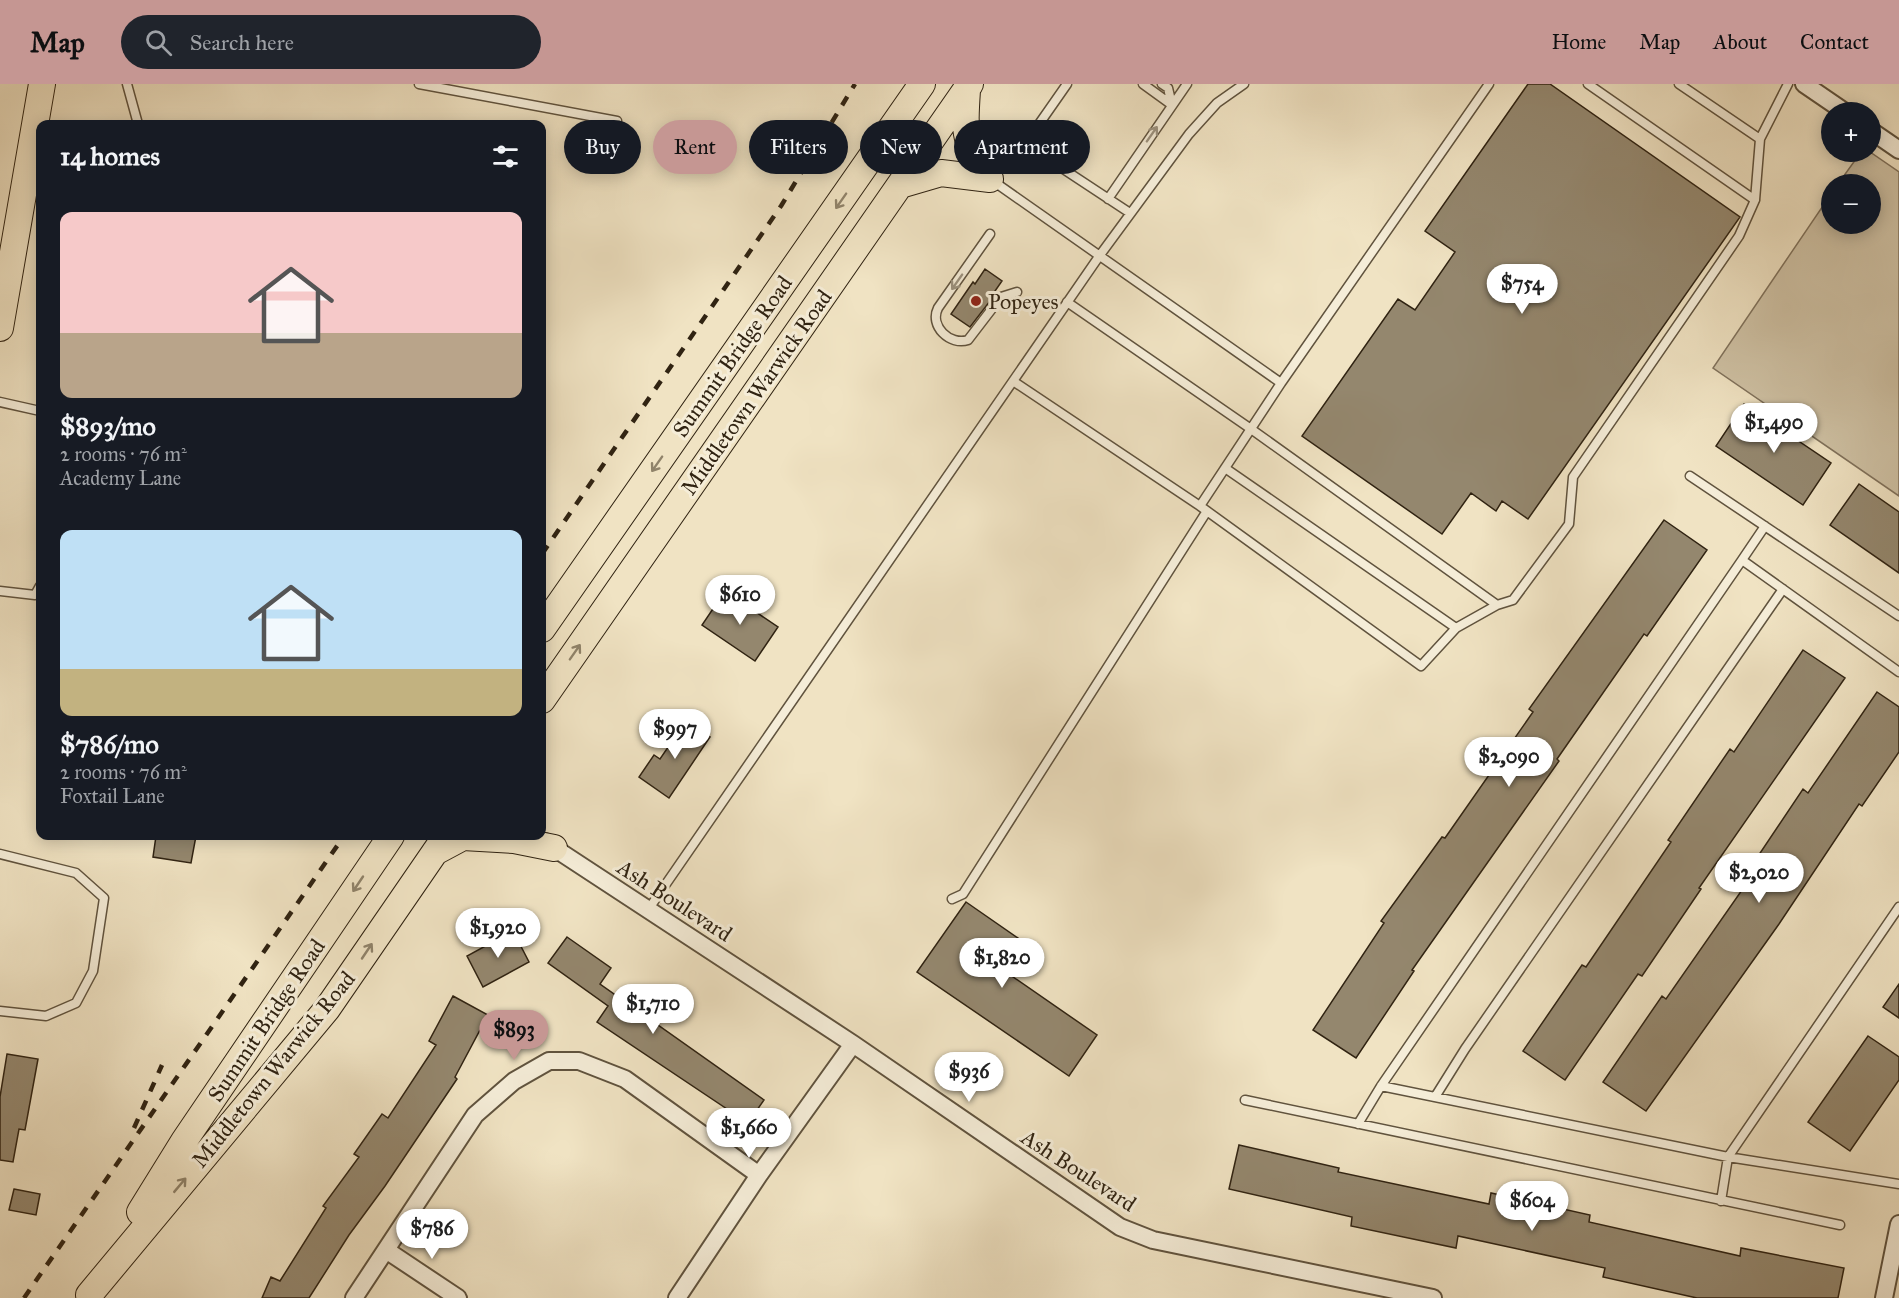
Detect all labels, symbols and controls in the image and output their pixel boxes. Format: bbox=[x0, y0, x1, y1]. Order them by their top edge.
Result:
search box bbox=[121, 15, 541, 69]
text: Map bbox=[30, 25, 85, 60]
icon: search bbox=[142, 26, 175, 59]
text: Search here bbox=[190, 29, 294, 56]
text: Home bbox=[1551, 29, 1606, 55]
text: Map bbox=[1639, 29, 1680, 55]
text: About bbox=[1713, 29, 1767, 55]
text: Contact bbox=[1800, 29, 1869, 55]
map controls bbox=[1821, 102, 1881, 234]
button: + bbox=[1821, 102, 1881, 162]
chip: Buy bbox=[564, 120, 641, 174]
chip: Rent bbox=[653, 120, 737, 174]
chip: Filters bbox=[749, 120, 848, 174]
chip: New bbox=[860, 120, 942, 174]
chip: Apartment bbox=[954, 120, 1090, 174]
one-way arrow bbox=[1146, 127, 1158, 143]
text: 14 homes bbox=[60, 140, 160, 172]
icon: filters bbox=[489, 140, 522, 173]
button: − bbox=[1821, 174, 1881, 234]
one-way arrow bbox=[835, 192, 847, 208]
icon: home bbox=[237, 251, 345, 359]
pin: $754 bbox=[1486, 264, 1558, 315]
street label: Summit Bridge Road bbox=[667, 270, 798, 442]
text: $754 bbox=[1501, 271, 1543, 295]
one-way arrow bbox=[951, 274, 963, 290]
street label: Middletown Warwick Road bbox=[675, 284, 838, 500]
place label: Popeyes bbox=[988, 288, 1059, 315]
marker: Popeyes bbox=[969, 294, 983, 308]
pin: $1,490 bbox=[1725, 403, 1823, 454]
text: $893/mo bbox=[60, 410, 156, 442]
text: $1,490 bbox=[1745, 410, 1803, 434]
text: 2 rooms · 76 m² bbox=[60, 442, 187, 466]
one-way arrow bbox=[651, 455, 663, 472]
text: Academy Lane bbox=[60, 466, 181, 490]
icon: home bbox=[237, 569, 345, 677]
pin: $610 bbox=[704, 575, 776, 626]
text: $610 bbox=[719, 582, 761, 606]
one-way arrow bbox=[569, 645, 581, 661]
pin: $997 bbox=[639, 709, 711, 760]
text: $997 bbox=[653, 716, 697, 740]
text: $786/mo bbox=[60, 728, 159, 760]
pin: $2,090 bbox=[1460, 737, 1558, 788]
text: $2,090 bbox=[1478, 744, 1540, 768]
text: 2 rooms · 76 m² bbox=[60, 760, 187, 784]
text: Foxtail Lane bbox=[60, 784, 165, 808]
street label: Ash Boulevard bbox=[611, 853, 737, 947]
pin: $2,020 bbox=[1710, 853, 1808, 904]
text: $2,020 bbox=[1729, 860, 1789, 884]
one-way arrow bbox=[352, 875, 364, 892]
pin: $1,920 bbox=[449, 908, 547, 959]
text: $1,920 bbox=[469, 915, 527, 939]
street label: Summit Bridge Road bbox=[202, 934, 331, 1107]
pin: $1,820 bbox=[953, 938, 1051, 989]
one-way arrow bbox=[361, 943, 373, 959]
text: $1,820 bbox=[973, 945, 1031, 969]
street label: Middletown Warwick Road bbox=[186, 966, 361, 1173]
pin: $1,710 bbox=[604, 984, 702, 1035]
text: $1,710 bbox=[626, 991, 680, 1015]
pin: $893 bbox=[478, 1010, 550, 1061]
text: $893 bbox=[493, 1017, 535, 1041]
pin: $936 bbox=[933, 1052, 1005, 1103]
text: $936 bbox=[949, 1059, 990, 1083]
pin: $1,660 bbox=[700, 1108, 798, 1159]
text: $1,660 bbox=[720, 1115, 778, 1139]
street label: Ash Boulevard bbox=[1015, 1123, 1141, 1217]
one-way arrow bbox=[173, 1178, 187, 1193]
pin: $604 bbox=[1496, 1181, 1568, 1232]
text: $604 bbox=[1509, 1188, 1555, 1212]
pin: $786 bbox=[396, 1209, 468, 1260]
text: $786 bbox=[410, 1216, 454, 1240]

